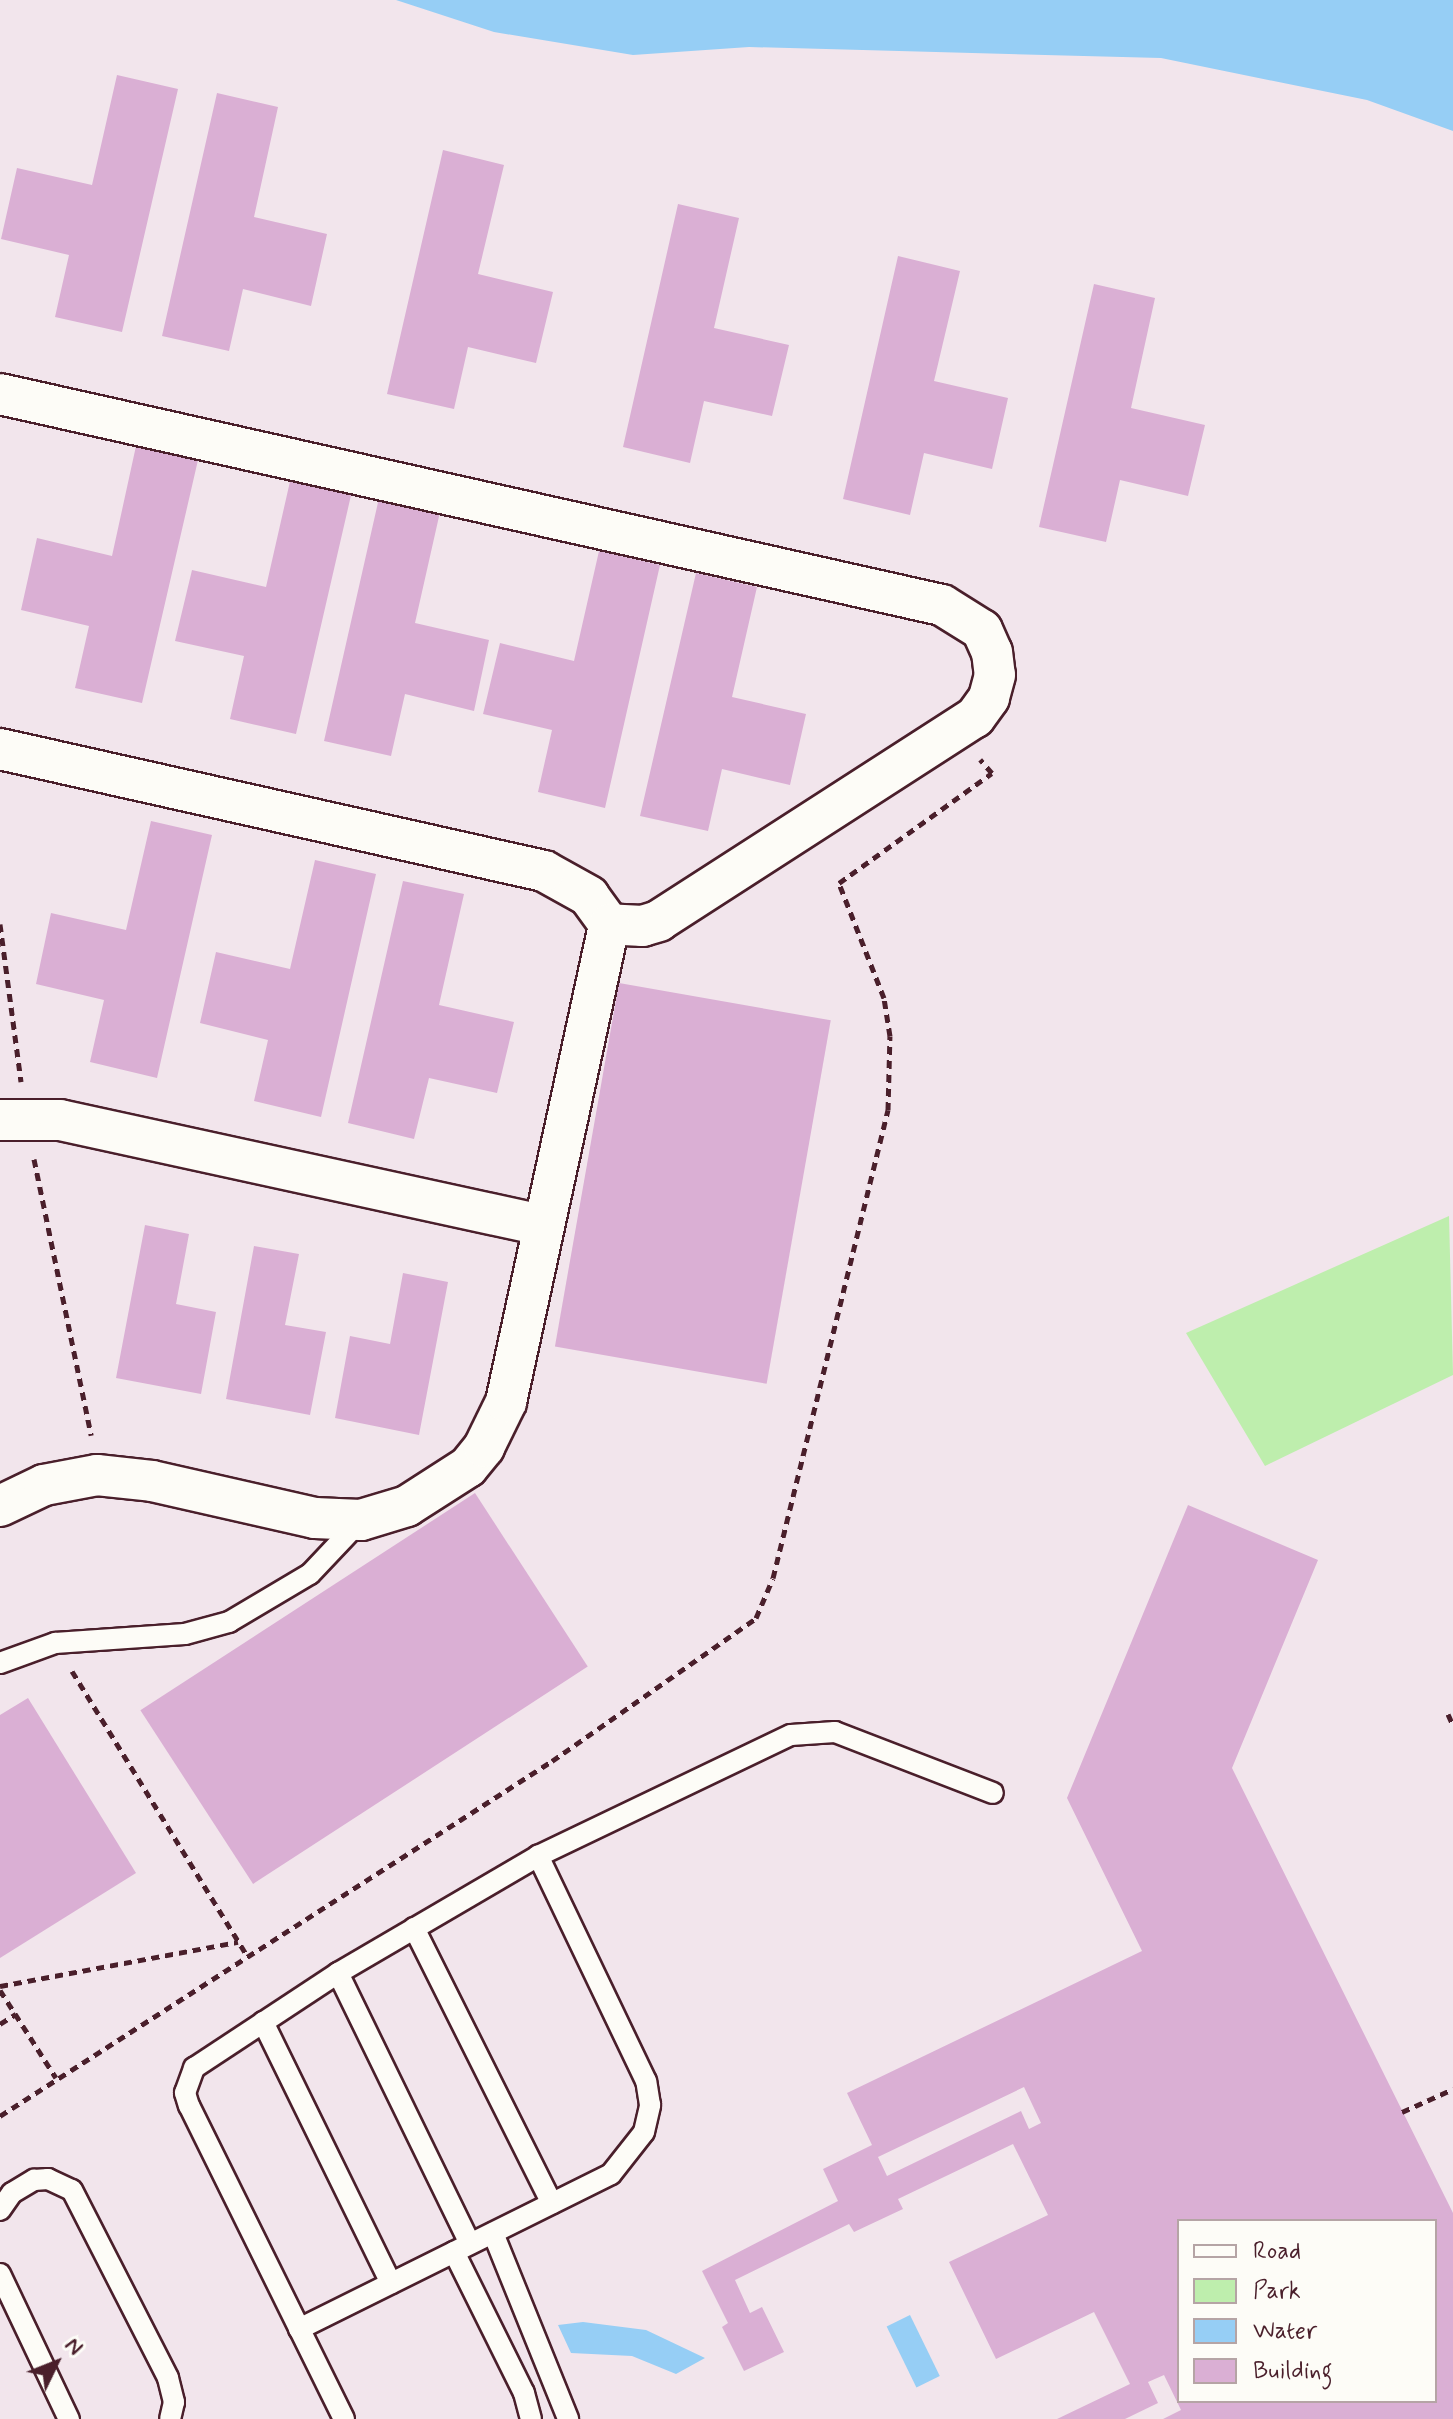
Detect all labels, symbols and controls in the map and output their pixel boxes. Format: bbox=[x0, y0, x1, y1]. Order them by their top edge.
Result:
legend bbox=[1177, 2219, 1437, 2403]
text: Road bbox=[1253, 2236, 1301, 2267]
text: Park bbox=[1253, 2276, 1301, 2307]
text: Water bbox=[1253, 2316, 1317, 2347]
north arrow bbox=[16, 2323, 96, 2403]
text: N bbox=[58, 2332, 89, 2362]
text: Building bbox=[1253, 2356, 1333, 2387]

